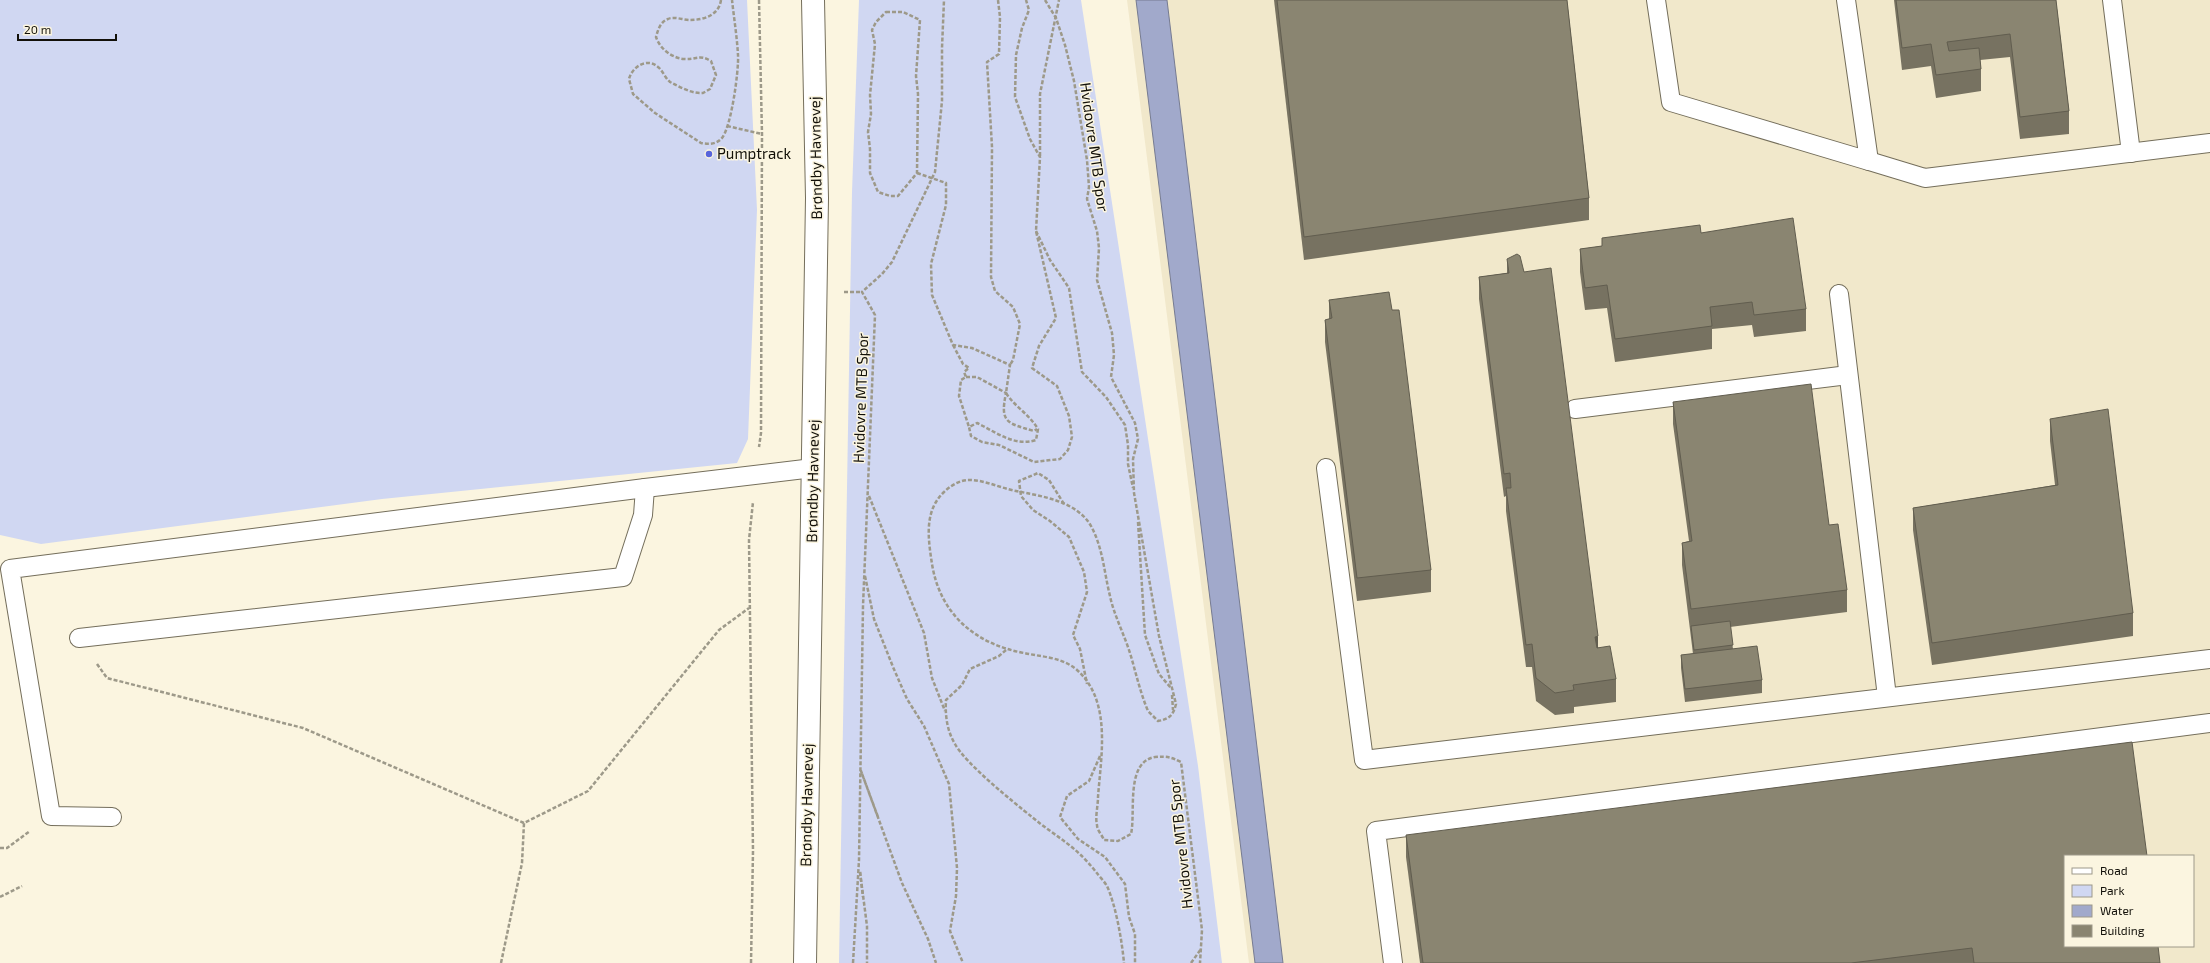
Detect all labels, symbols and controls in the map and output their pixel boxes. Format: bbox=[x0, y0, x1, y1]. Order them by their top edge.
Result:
scale bar bbox=[18, 16, 116, 42]
text: 20 m bbox=[24, 22, 51, 36]
street label: Hvidovre MTB Spor bbox=[1077, 81, 1113, 213]
street label: Brøndby Havnevej bbox=[805, 96, 826, 220]
place label: Pumptrack bbox=[717, 144, 792, 162]
marker: Pumptrack bbox=[704, 149, 714, 159]
street label: Hvidovre MTB Spor bbox=[849, 333, 871, 463]
street label: Brøndby Havnevej bbox=[802, 419, 823, 543]
street label: Brøndby Havnevej bbox=[796, 743, 817, 867]
street label: Hvidovre MTB Spor bbox=[1164, 778, 1196, 910]
legend bbox=[2064, 855, 2194, 947]
text: Road bbox=[2100, 863, 2128, 877]
text: Park bbox=[2100, 883, 2125, 897]
text: Water bbox=[2100, 903, 2134, 917]
text: Building bbox=[2100, 923, 2145, 937]

